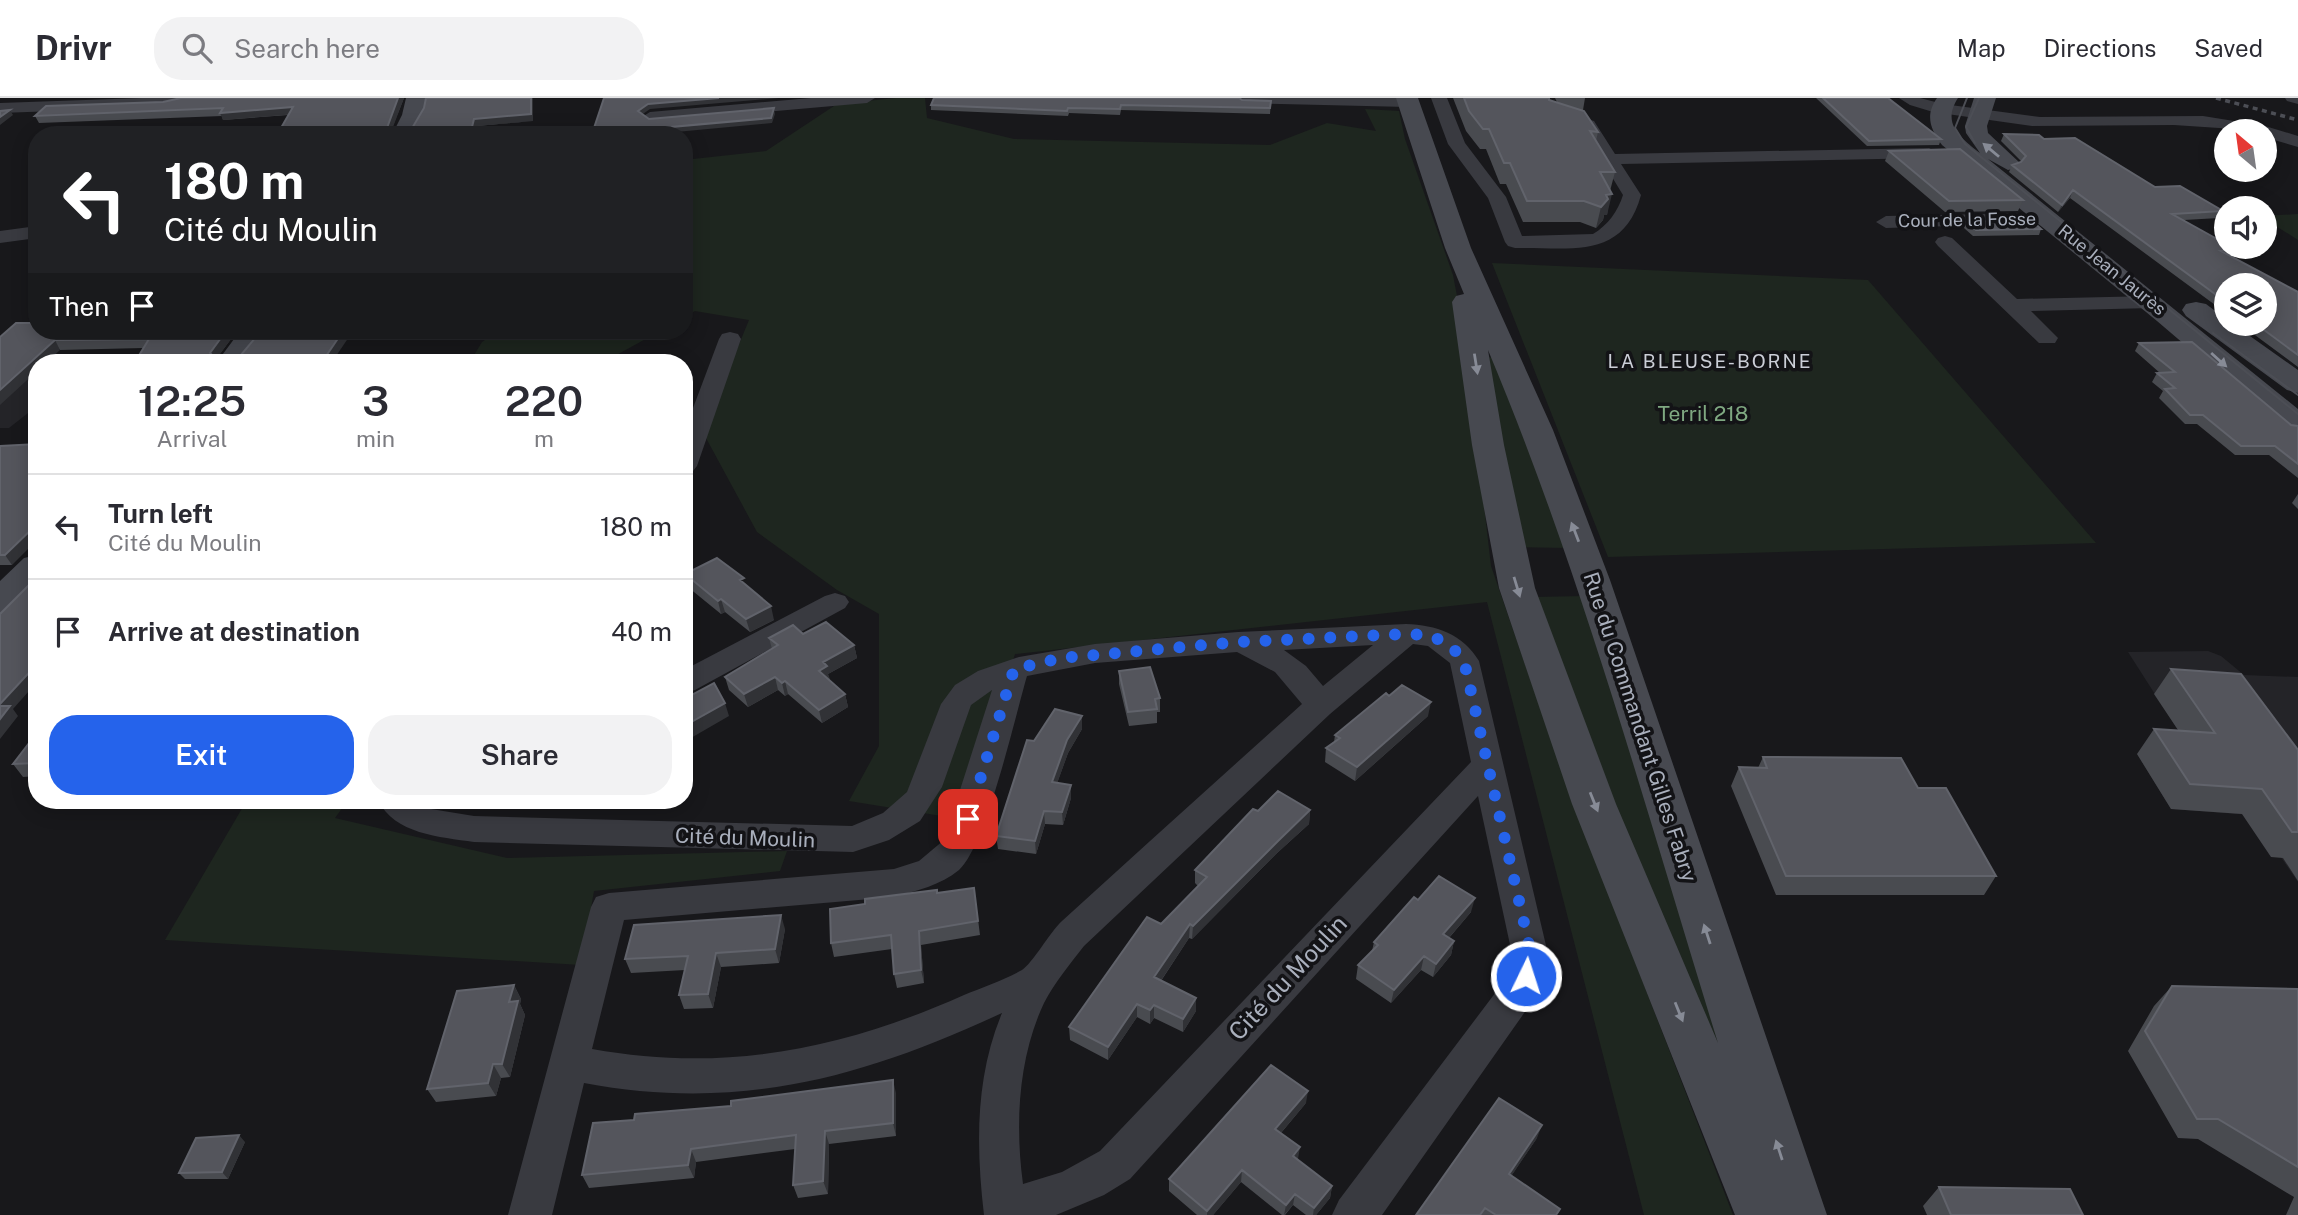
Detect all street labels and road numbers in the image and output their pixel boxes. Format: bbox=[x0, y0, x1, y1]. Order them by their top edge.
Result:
street label: Cour de la Fosse bbox=[1898, 208, 2036, 231]
street label: Rue Jean Jaurès bbox=[2054, 220, 2170, 319]
street label: Rue du Commandant Gilles Fabry bbox=[1578, 569, 1702, 885]
street label: Cité du Moulin bbox=[674, 823, 816, 852]
street label: Cité du Moulin bbox=[1222, 909, 1352, 1045]

